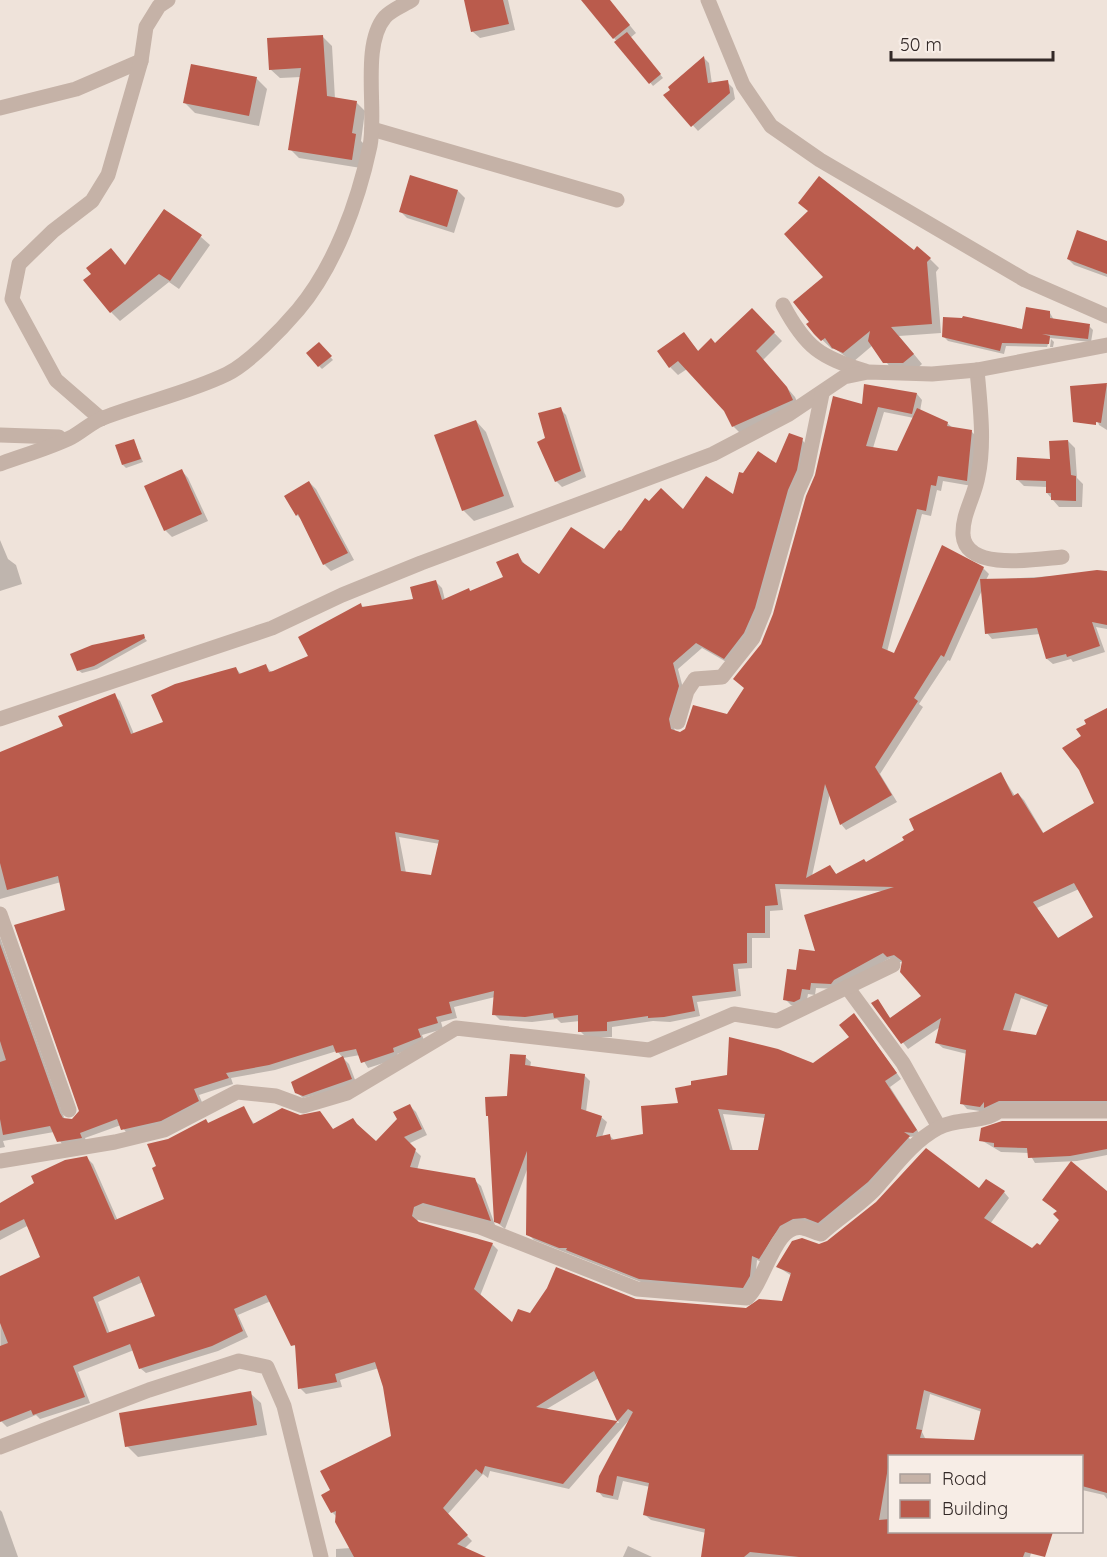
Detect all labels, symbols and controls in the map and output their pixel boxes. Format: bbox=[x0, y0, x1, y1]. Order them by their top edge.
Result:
scale bar bbox=[891, 24, 1053, 62]
text: 50 m bbox=[900, 33, 942, 56]
legend bbox=[888, 1455, 1083, 1533]
text: Road bbox=[942, 1467, 987, 1490]
text: Building bbox=[942, 1497, 1008, 1520]

